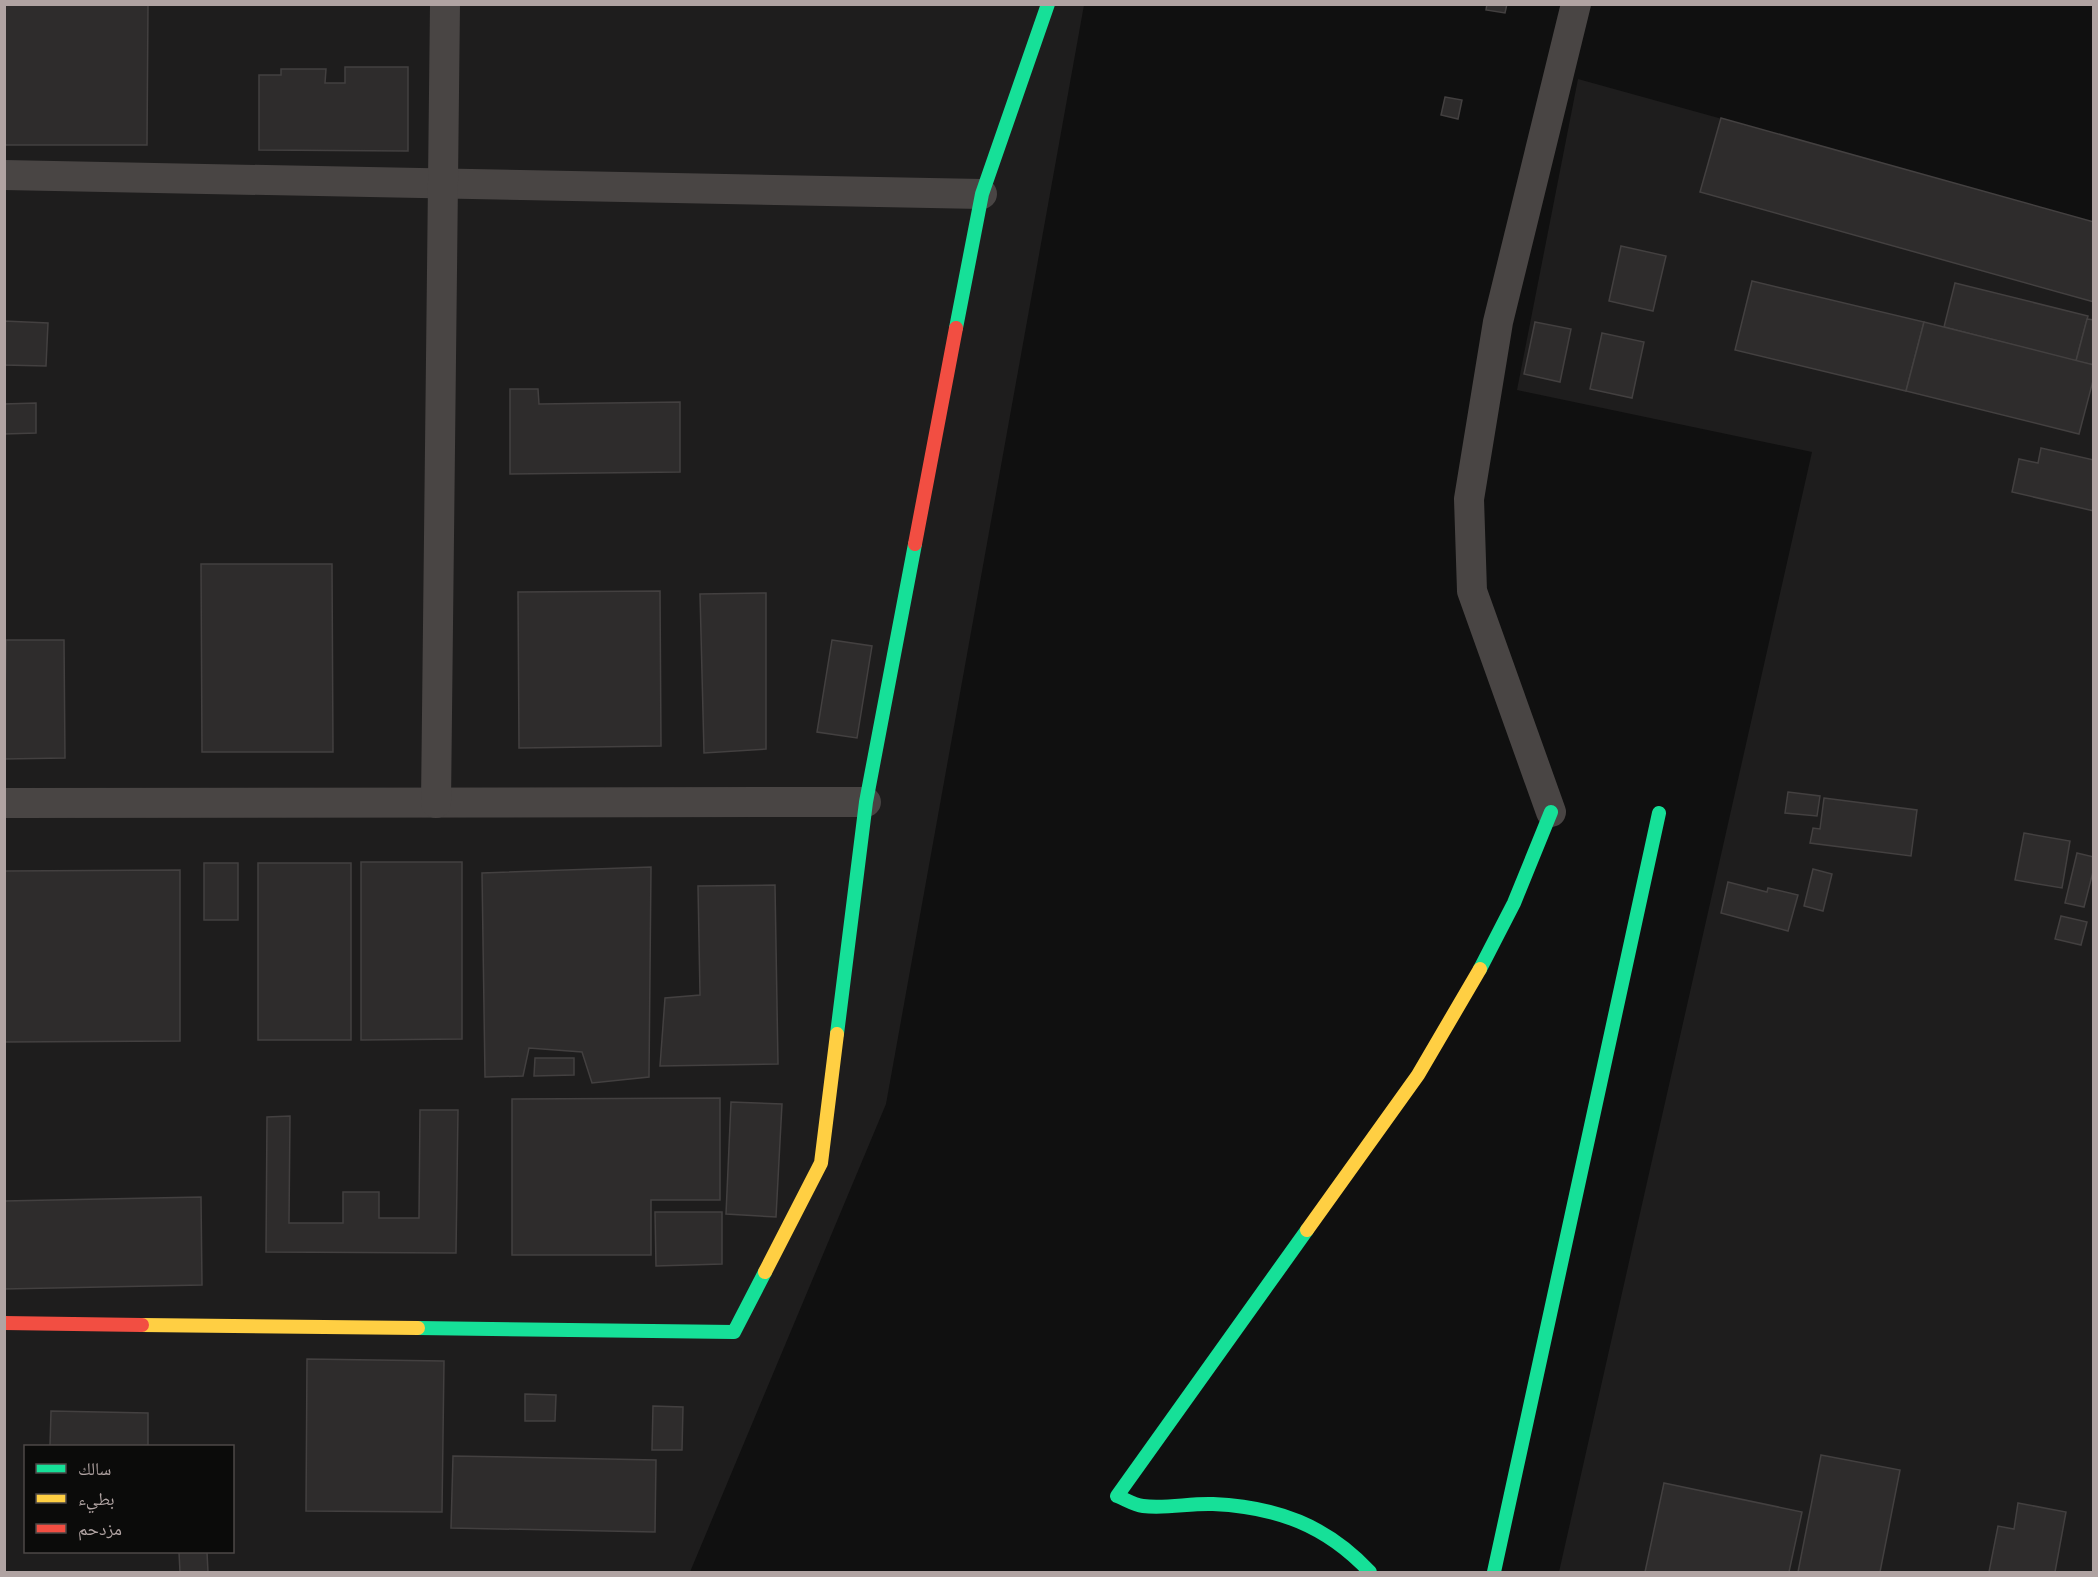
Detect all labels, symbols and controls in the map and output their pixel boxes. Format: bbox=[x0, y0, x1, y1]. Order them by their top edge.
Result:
legend bbox=[24, 1445, 234, 1553]
text: سالك bbox=[78, 1457, 111, 1481]
text: بطيء bbox=[78, 1487, 115, 1514]
text: مزدحم bbox=[78, 1517, 122, 1541]

